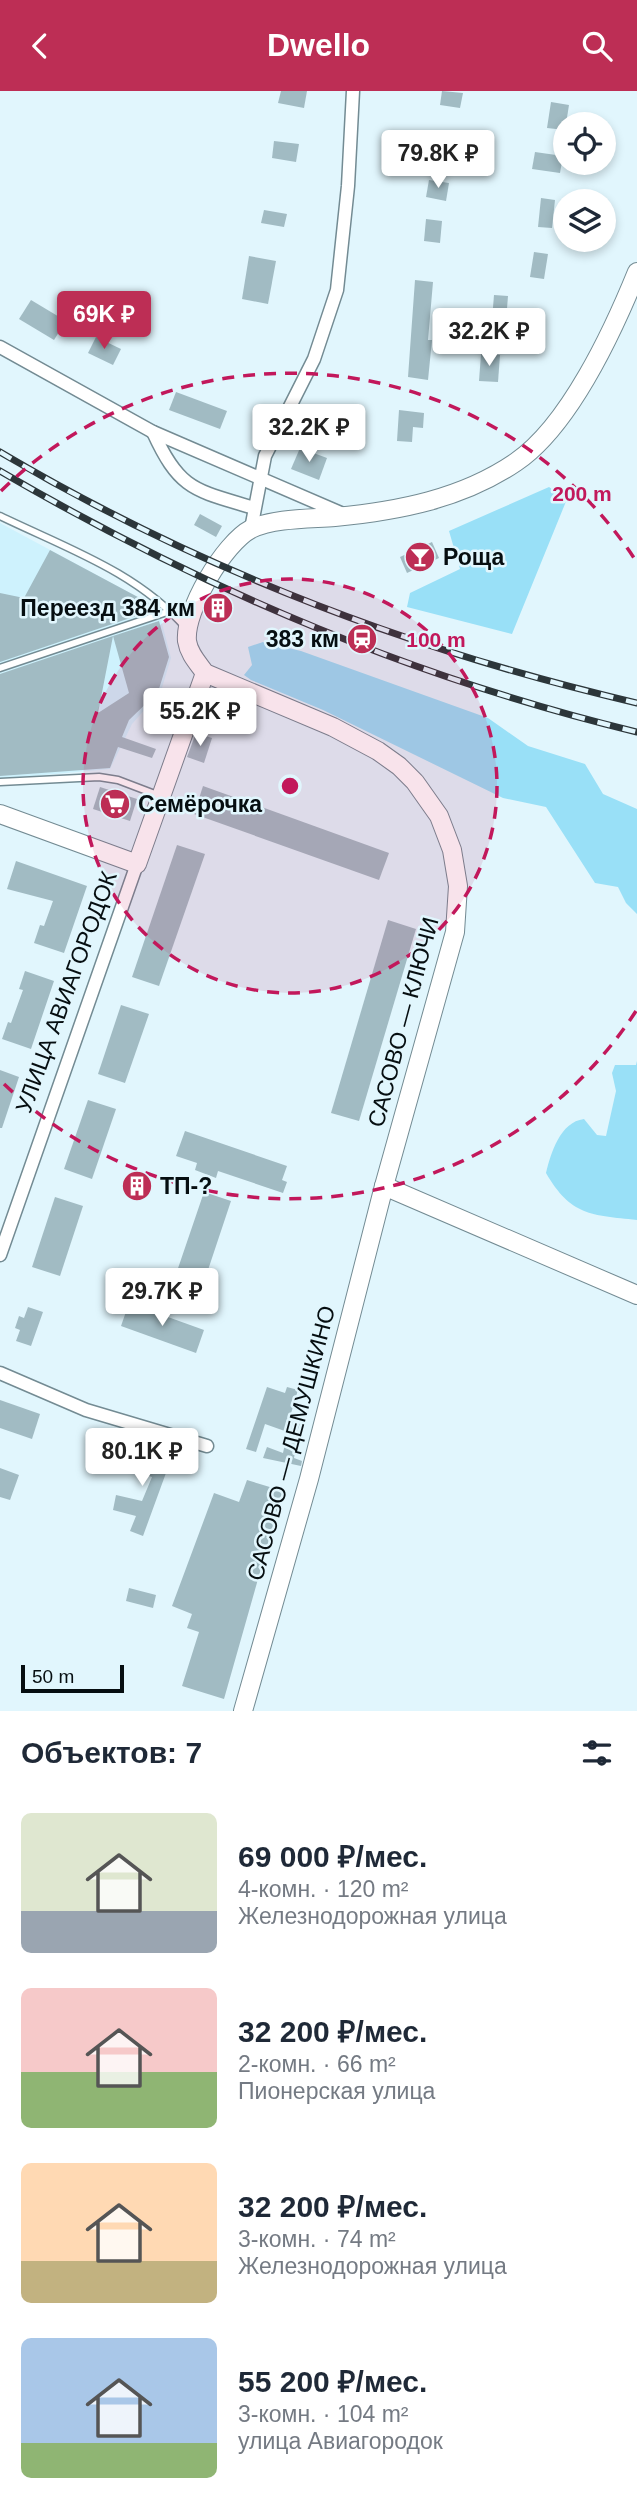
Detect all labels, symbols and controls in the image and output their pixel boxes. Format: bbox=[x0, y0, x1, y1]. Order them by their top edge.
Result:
icon: back bbox=[21, 27, 59, 65]
text: Dwello bbox=[267, 27, 370, 63]
icon: search bbox=[578, 27, 616, 65]
map controls bbox=[553, 112, 616, 252]
button: locate bbox=[553, 112, 616, 175]
pin: 79.8K ₽ bbox=[373, 131, 503, 190]
text: 79.8K ₽ bbox=[397, 140, 479, 166]
button: layers bbox=[553, 189, 616, 252]
pin: 69K ₽ bbox=[55, 292, 153, 351]
text: 69K ₽ bbox=[73, 301, 135, 327]
pin: 32.2K ₽ bbox=[424, 309, 554, 368]
text: 32.2K ₽ bbox=[448, 318, 530, 344]
pin: 32.2K ₽ bbox=[244, 405, 374, 464]
text: 32.2K ₽ bbox=[268, 414, 350, 440]
text: 200 m bbox=[552, 482, 612, 505]
bar icon: Роща bbox=[403, 540, 437, 574]
place label: Роща bbox=[443, 544, 505, 570]
building icon: Переезд 384 км bbox=[201, 591, 235, 625]
place label: Переезд 384 км bbox=[20, 595, 195, 621]
station icon: 383 км bbox=[345, 622, 379, 656]
place label: 383 км bbox=[266, 626, 339, 652]
text: 100 m bbox=[406, 628, 466, 651]
pin: 55.2K ₽ bbox=[135, 689, 265, 748]
text: 55.2K ₽ bbox=[159, 698, 241, 724]
centre of rings bbox=[278, 774, 302, 798]
supermarket icon: Семёрочка bbox=[98, 787, 132, 821]
place label: Семёрочка bbox=[138, 791, 262, 817]
street label: УЛИЦА АВИАГОРОДОК bbox=[10, 867, 122, 1116]
street label: САСОВО — КЛЮЧИ bbox=[362, 914, 444, 1130]
building icon: ТП-? bbox=[120, 1169, 154, 1203]
place label: ТП-? bbox=[160, 1173, 212, 1199]
pin: 29.7K ₽ bbox=[97, 1269, 227, 1328]
text: 29.7K ₽ bbox=[121, 1278, 203, 1304]
street label: САСОВО — ДЕМУШКИНО bbox=[242, 1303, 340, 1583]
pin: 80.1K ₽ bbox=[77, 1429, 207, 1488]
text: 80.1K ₽ bbox=[101, 1438, 183, 1464]
scale bar bbox=[21, 1662, 124, 1694]
text: 50 m bbox=[32, 1666, 74, 1687]
icon: filters bbox=[578, 1734, 616, 1772]
text: Объектов: 7 bbox=[21, 1736, 202, 1769]
text: 69 000 ₽/мес. bbox=[238, 1840, 427, 1873]
icon: home bbox=[77, 1841, 161, 1925]
text: 4-комн. · 120 m² bbox=[238, 1876, 409, 1902]
text: Железнодорожная улица bbox=[238, 1903, 507, 1929]
text: 32 200 ₽/мес. bbox=[238, 2015, 427, 2048]
icon: home bbox=[77, 2016, 161, 2100]
text: 2-комн. · 66 m² bbox=[238, 2051, 396, 2077]
text: Пионерская улица bbox=[238, 2078, 435, 2104]
text: 32 200 ₽/мес. bbox=[238, 2190, 427, 2223]
icon: home bbox=[77, 2191, 161, 2275]
text: 3-комн. · 74 m² bbox=[238, 2226, 396, 2252]
text: Железнодорожная улица bbox=[238, 2253, 507, 2279]
text: 55 200 ₽/мес. bbox=[238, 2365, 427, 2398]
icon: home bbox=[77, 2366, 161, 2450]
text: 3-комн. · 104 m² bbox=[238, 2401, 409, 2427]
text: улица Авиагородок bbox=[238, 2428, 443, 2454]

